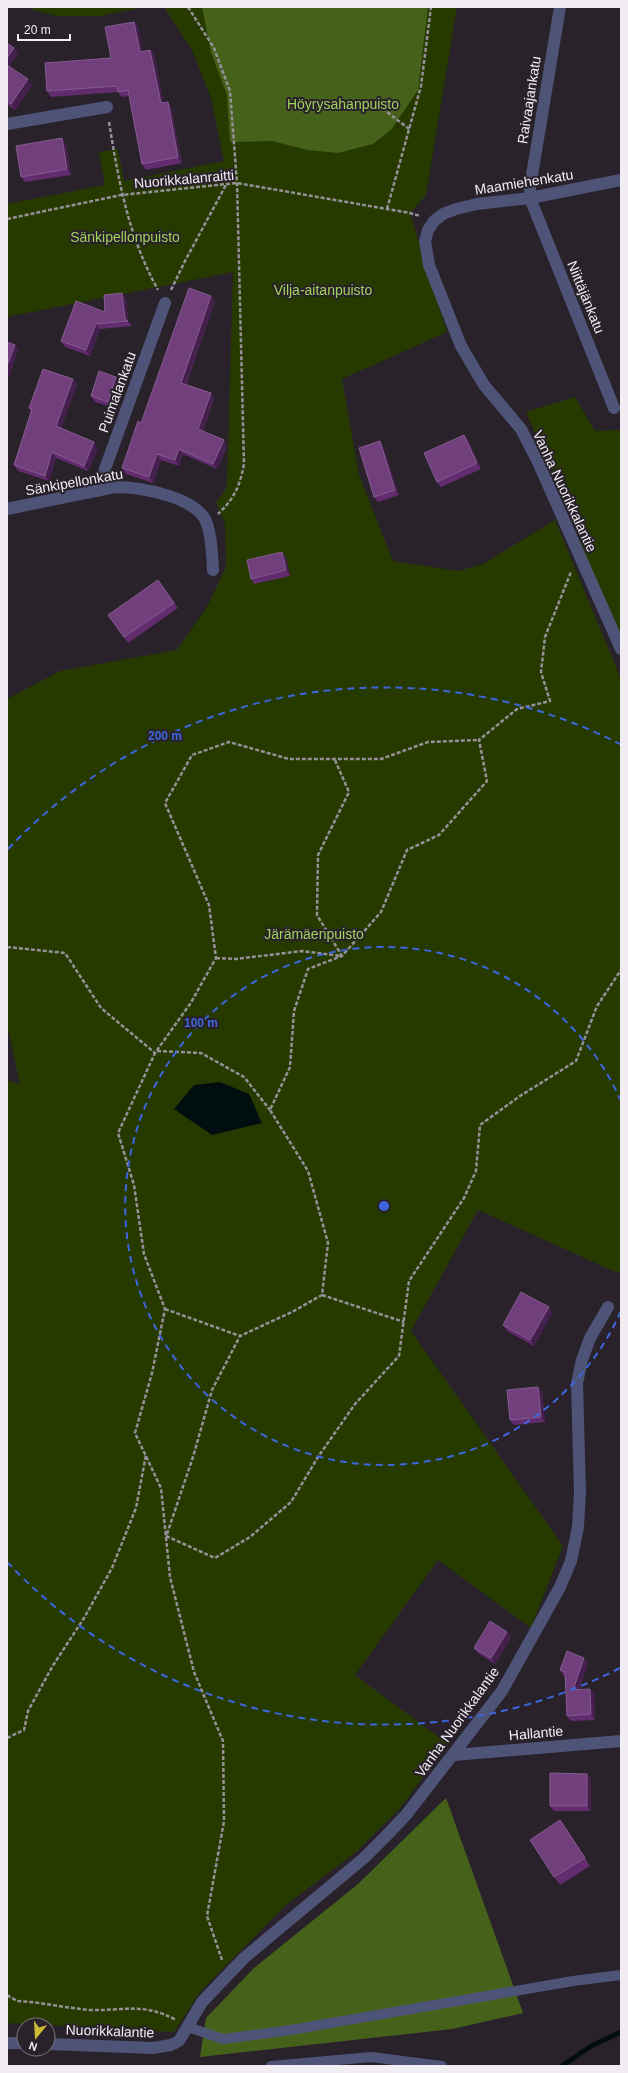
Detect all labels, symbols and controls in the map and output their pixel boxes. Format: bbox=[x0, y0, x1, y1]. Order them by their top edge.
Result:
scale bar bbox=[18, 16, 70, 42]
text: 20 m bbox=[24, 23, 51, 37]
street label: Raivaajankatu bbox=[514, 55, 544, 145]
park label: Höyrysahanpuisto bbox=[287, 96, 399, 112]
street label: Maamiehenkatu bbox=[474, 166, 574, 198]
street label: Nuorikkalanraitti bbox=[133, 167, 235, 191]
park label: Sänkipellonpuisto bbox=[70, 229, 180, 245]
street label: Niittäjänkatu bbox=[564, 258, 608, 336]
park label: Vilja-aitanpuisto bbox=[274, 282, 372, 298]
street label: Puimalankatu bbox=[95, 349, 139, 435]
street label: Vanha Nuorikkalantie bbox=[530, 428, 600, 554]
street label: Sänkipellonkatu bbox=[24, 466, 124, 498]
text: 200 m bbox=[148, 729, 182, 743]
park label: Järämäenpuisto bbox=[264, 926, 364, 942]
text: 100 m bbox=[184, 1016, 218, 1030]
centre of rings bbox=[377, 1199, 391, 1213]
street label: Vanha Nuorikkalantie bbox=[412, 1664, 502, 1780]
street label: Hallantie bbox=[508, 1723, 564, 1743]
north arrow bbox=[16, 2017, 56, 2057]
street label: Nuorikkalantie bbox=[65, 2021, 155, 2041]
text: N bbox=[27, 2040, 39, 2053]

